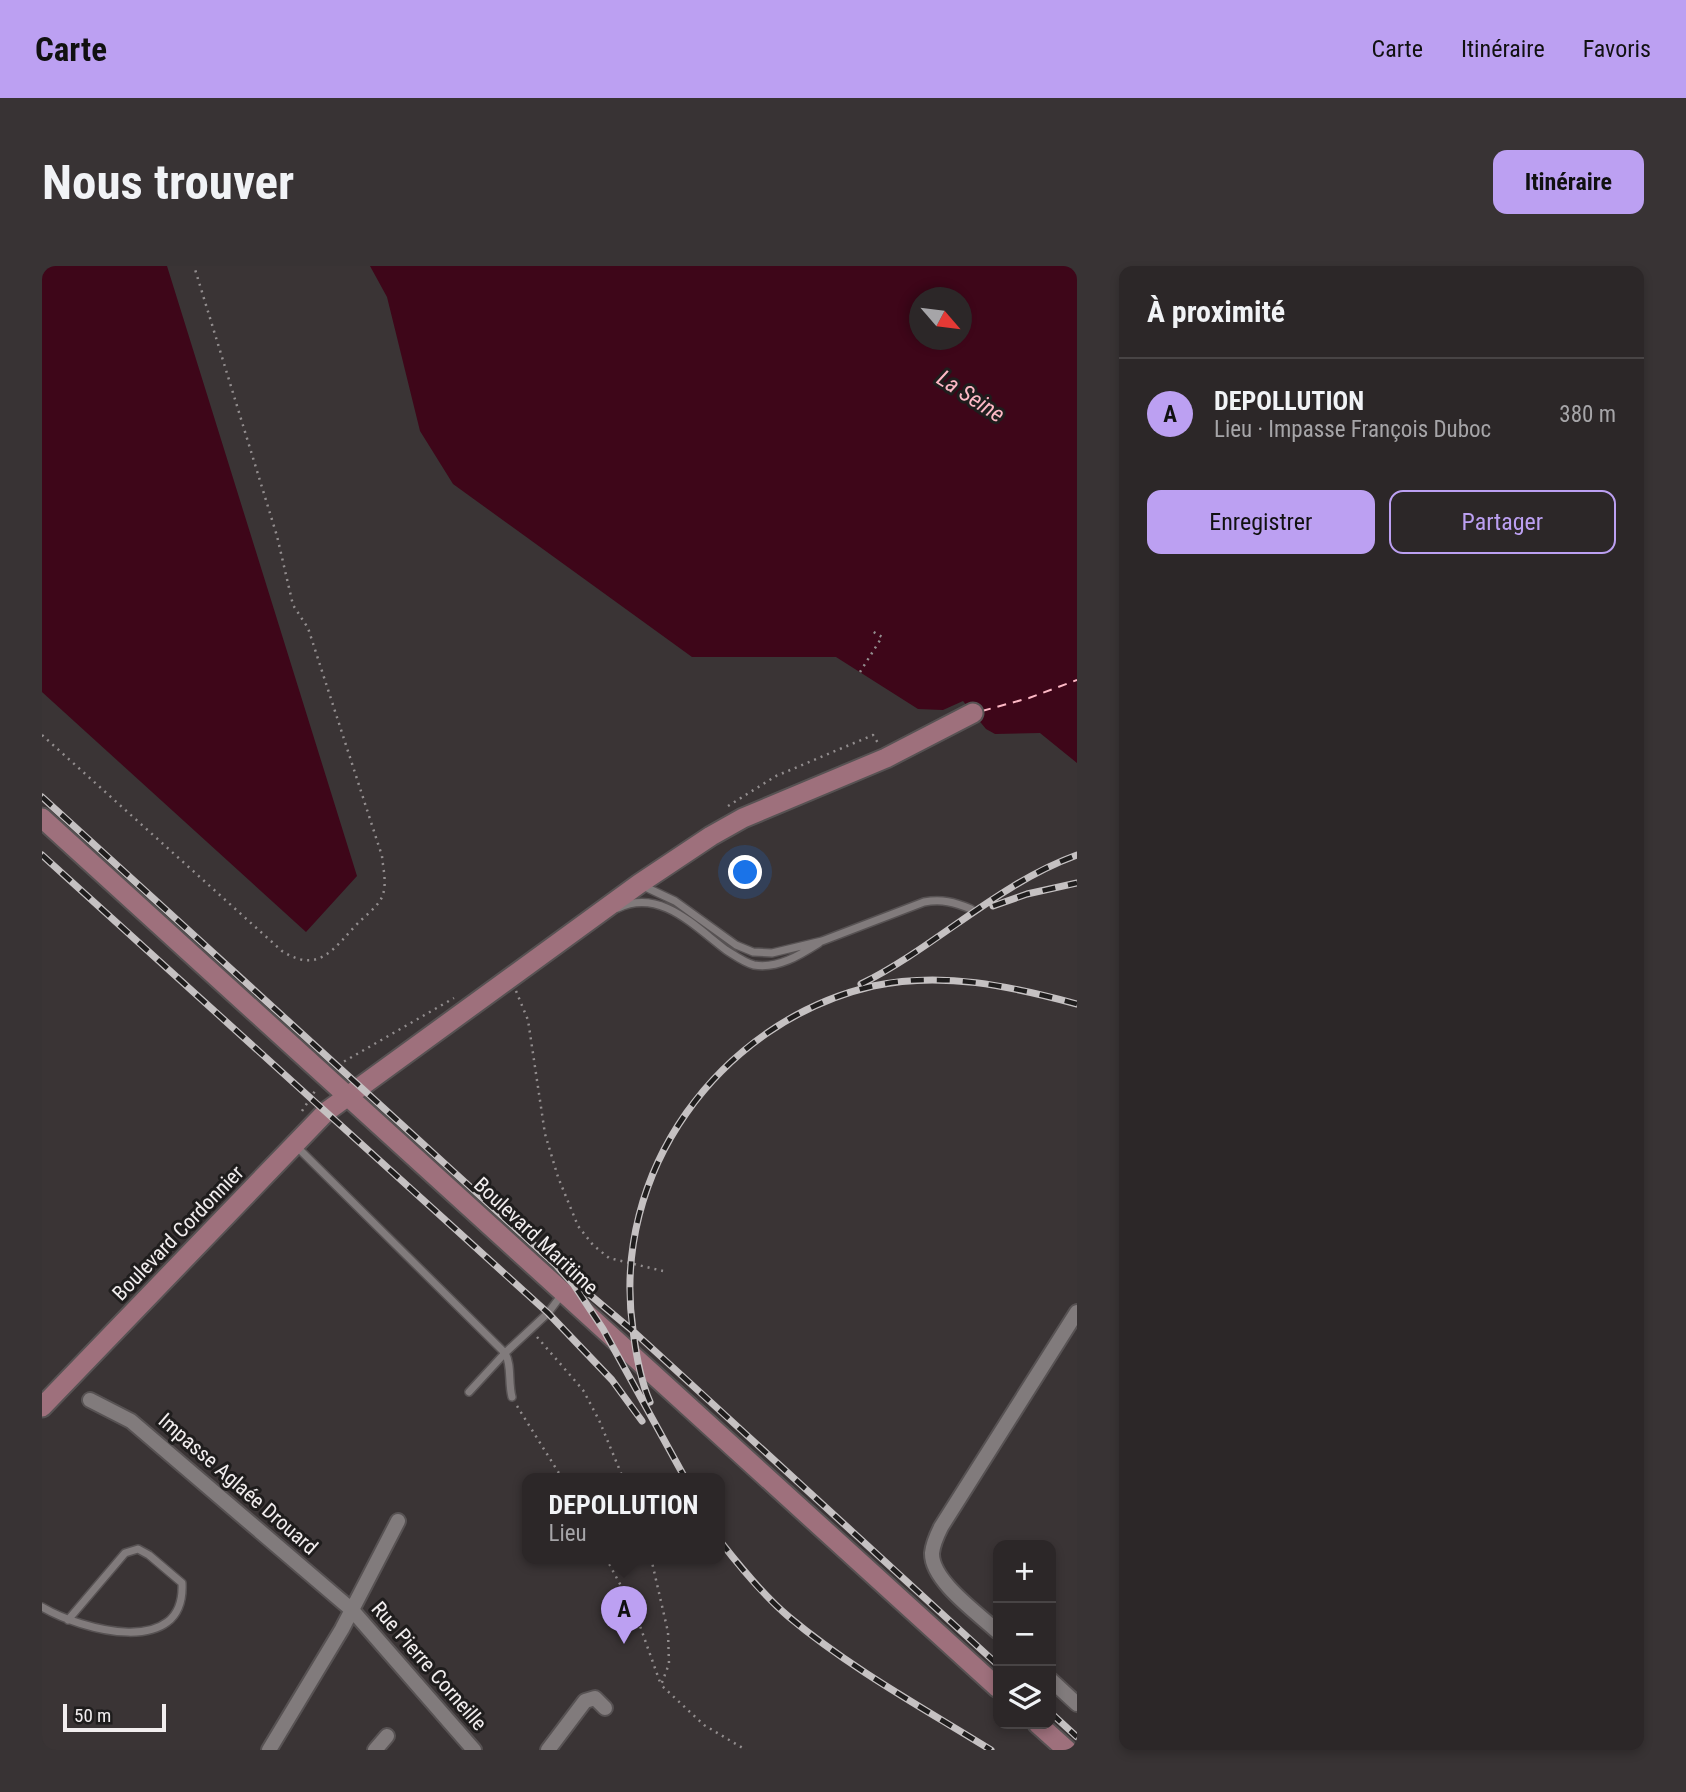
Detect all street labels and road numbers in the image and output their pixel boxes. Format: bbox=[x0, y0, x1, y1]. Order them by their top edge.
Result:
street label: Boulevard Cordonnier bbox=[108, 1161, 248, 1305]
street label: Boulevard Maritime bbox=[469, 1172, 603, 1300]
street label: Impasse Aglaée Drouard bbox=[154, 1408, 322, 1560]
street label: Rue Pierre Corneille bbox=[367, 1597, 492, 1735]

